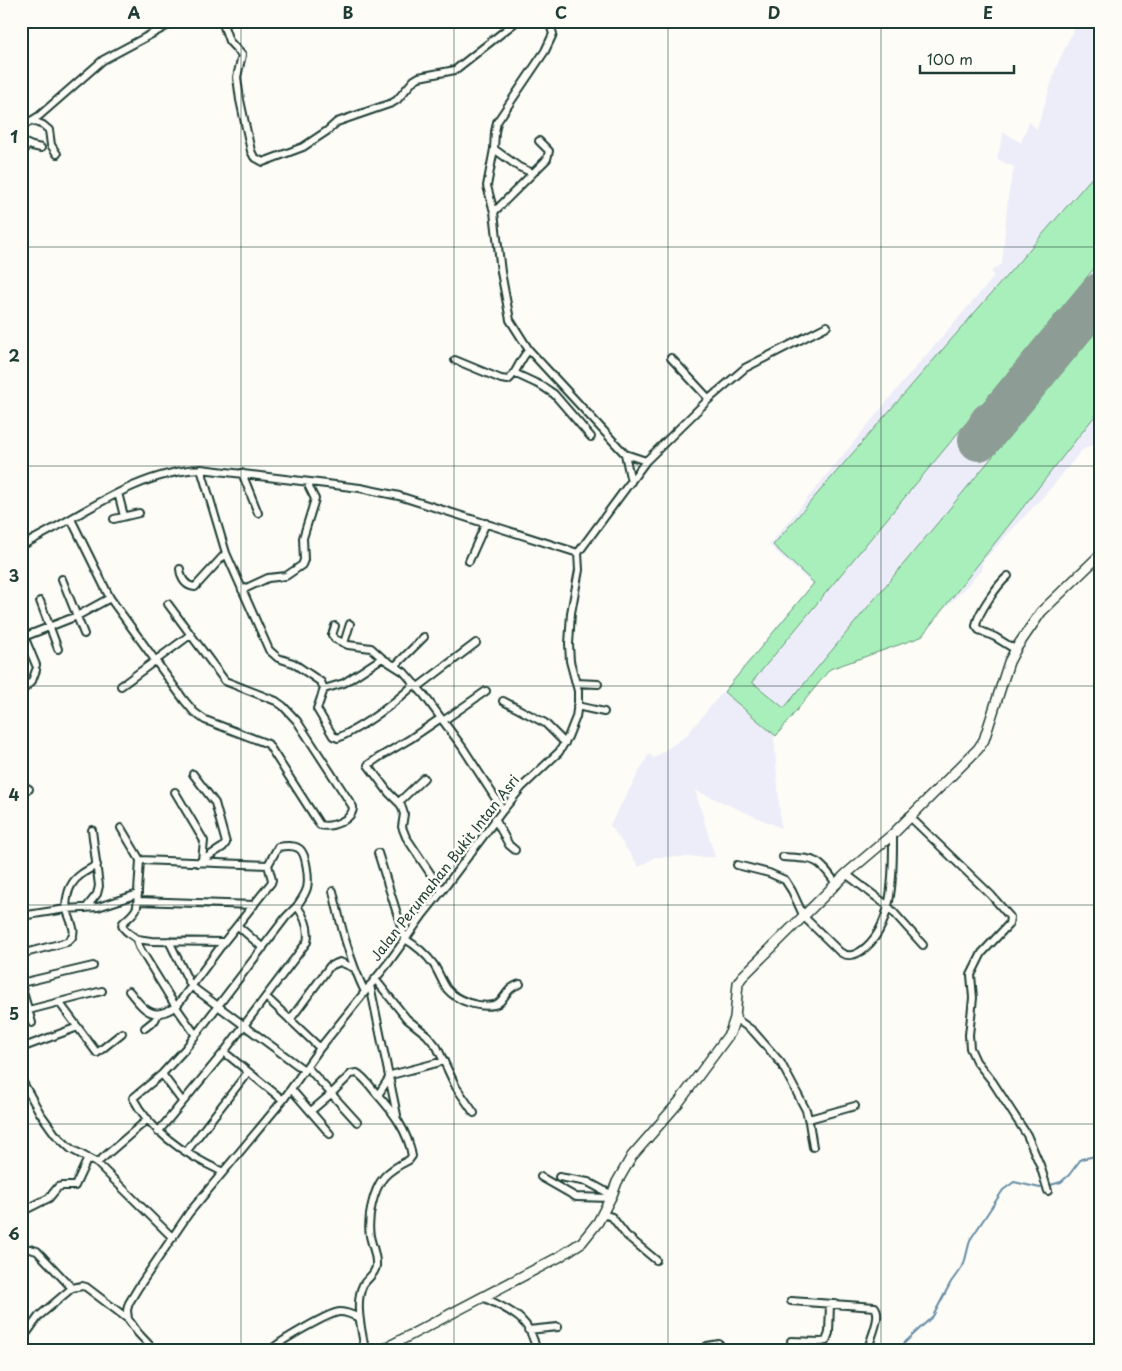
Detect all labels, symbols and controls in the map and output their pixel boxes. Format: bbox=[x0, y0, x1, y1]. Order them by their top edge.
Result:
text: A bbox=[128, 0, 141, 24]
text: B bbox=[343, 0, 354, 24]
text: C bbox=[555, 0, 567, 24]
text: D bbox=[768, 0, 780, 24]
text: E bbox=[983, 0, 993, 24]
scale bar bbox=[920, 42, 1013, 74]
text: 100 m bbox=[927, 47, 973, 70]
text: 1 bbox=[10, 124, 18, 148]
text: 2 bbox=[8, 343, 20, 367]
text: 3 bbox=[9, 563, 19, 587]
street label: Jalan Perumahan Bukit Intan Asri bbox=[365, 770, 524, 965]
text: 4 bbox=[9, 782, 20, 806]
text: 5 bbox=[9, 1001, 19, 1025]
text: 6 bbox=[8, 1221, 20, 1245]

